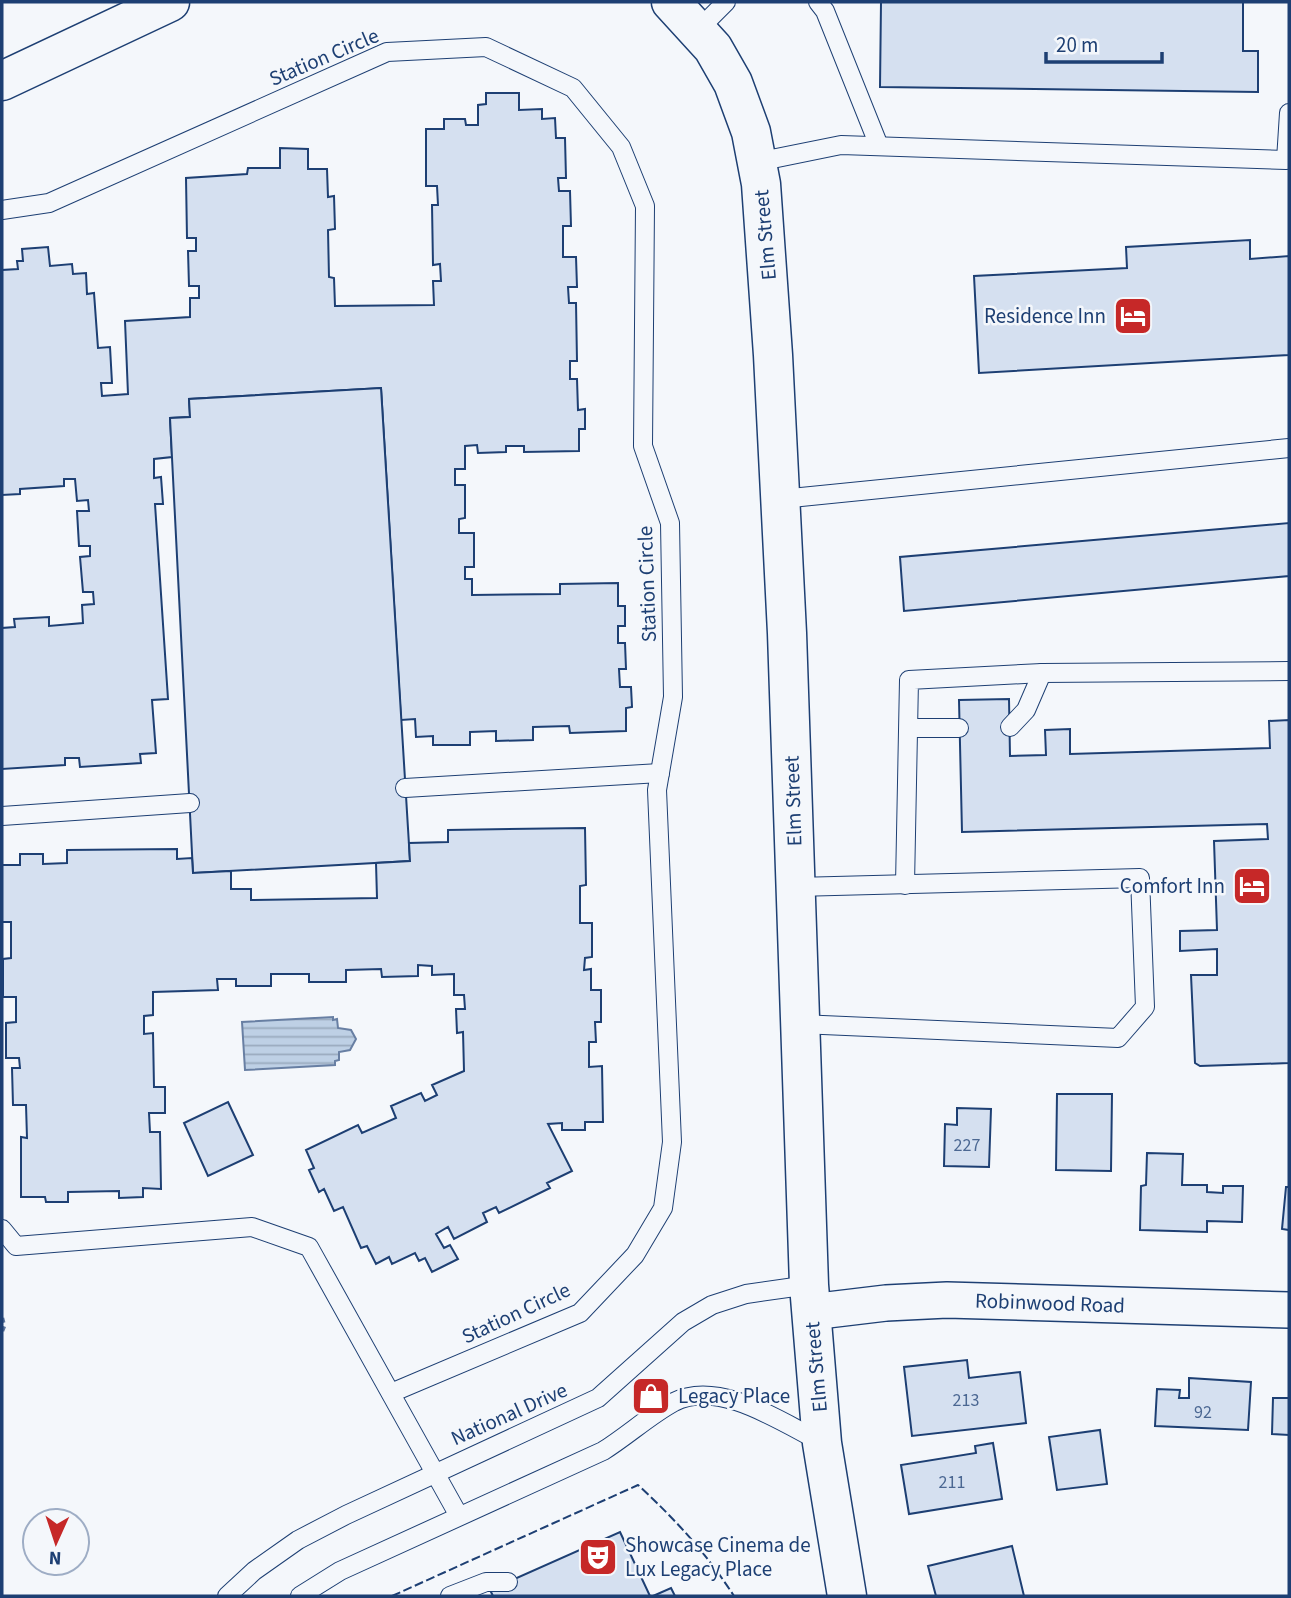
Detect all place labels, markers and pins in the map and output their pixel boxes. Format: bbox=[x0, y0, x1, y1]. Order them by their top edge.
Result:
hotel icon: Residence Inn bbox=[1112, 295, 1154, 337]
place label: Residence Inn bbox=[984, 301, 1106, 331]
hotel icon: Comfort Inn bbox=[1231, 865, 1273, 907]
place label: Comfort Inn bbox=[1120, 871, 1225, 901]
shop icon: Legacy Place bbox=[630, 1375, 672, 1417]
place label: Legacy Place bbox=[678, 1381, 790, 1411]
place label: Showcase Cinema de Lux Legacy Place bbox=[625, 1530, 811, 1584]
theatre icon: Showcase Cinema de Lux Legacy Place bbox=[577, 1536, 619, 1578]

